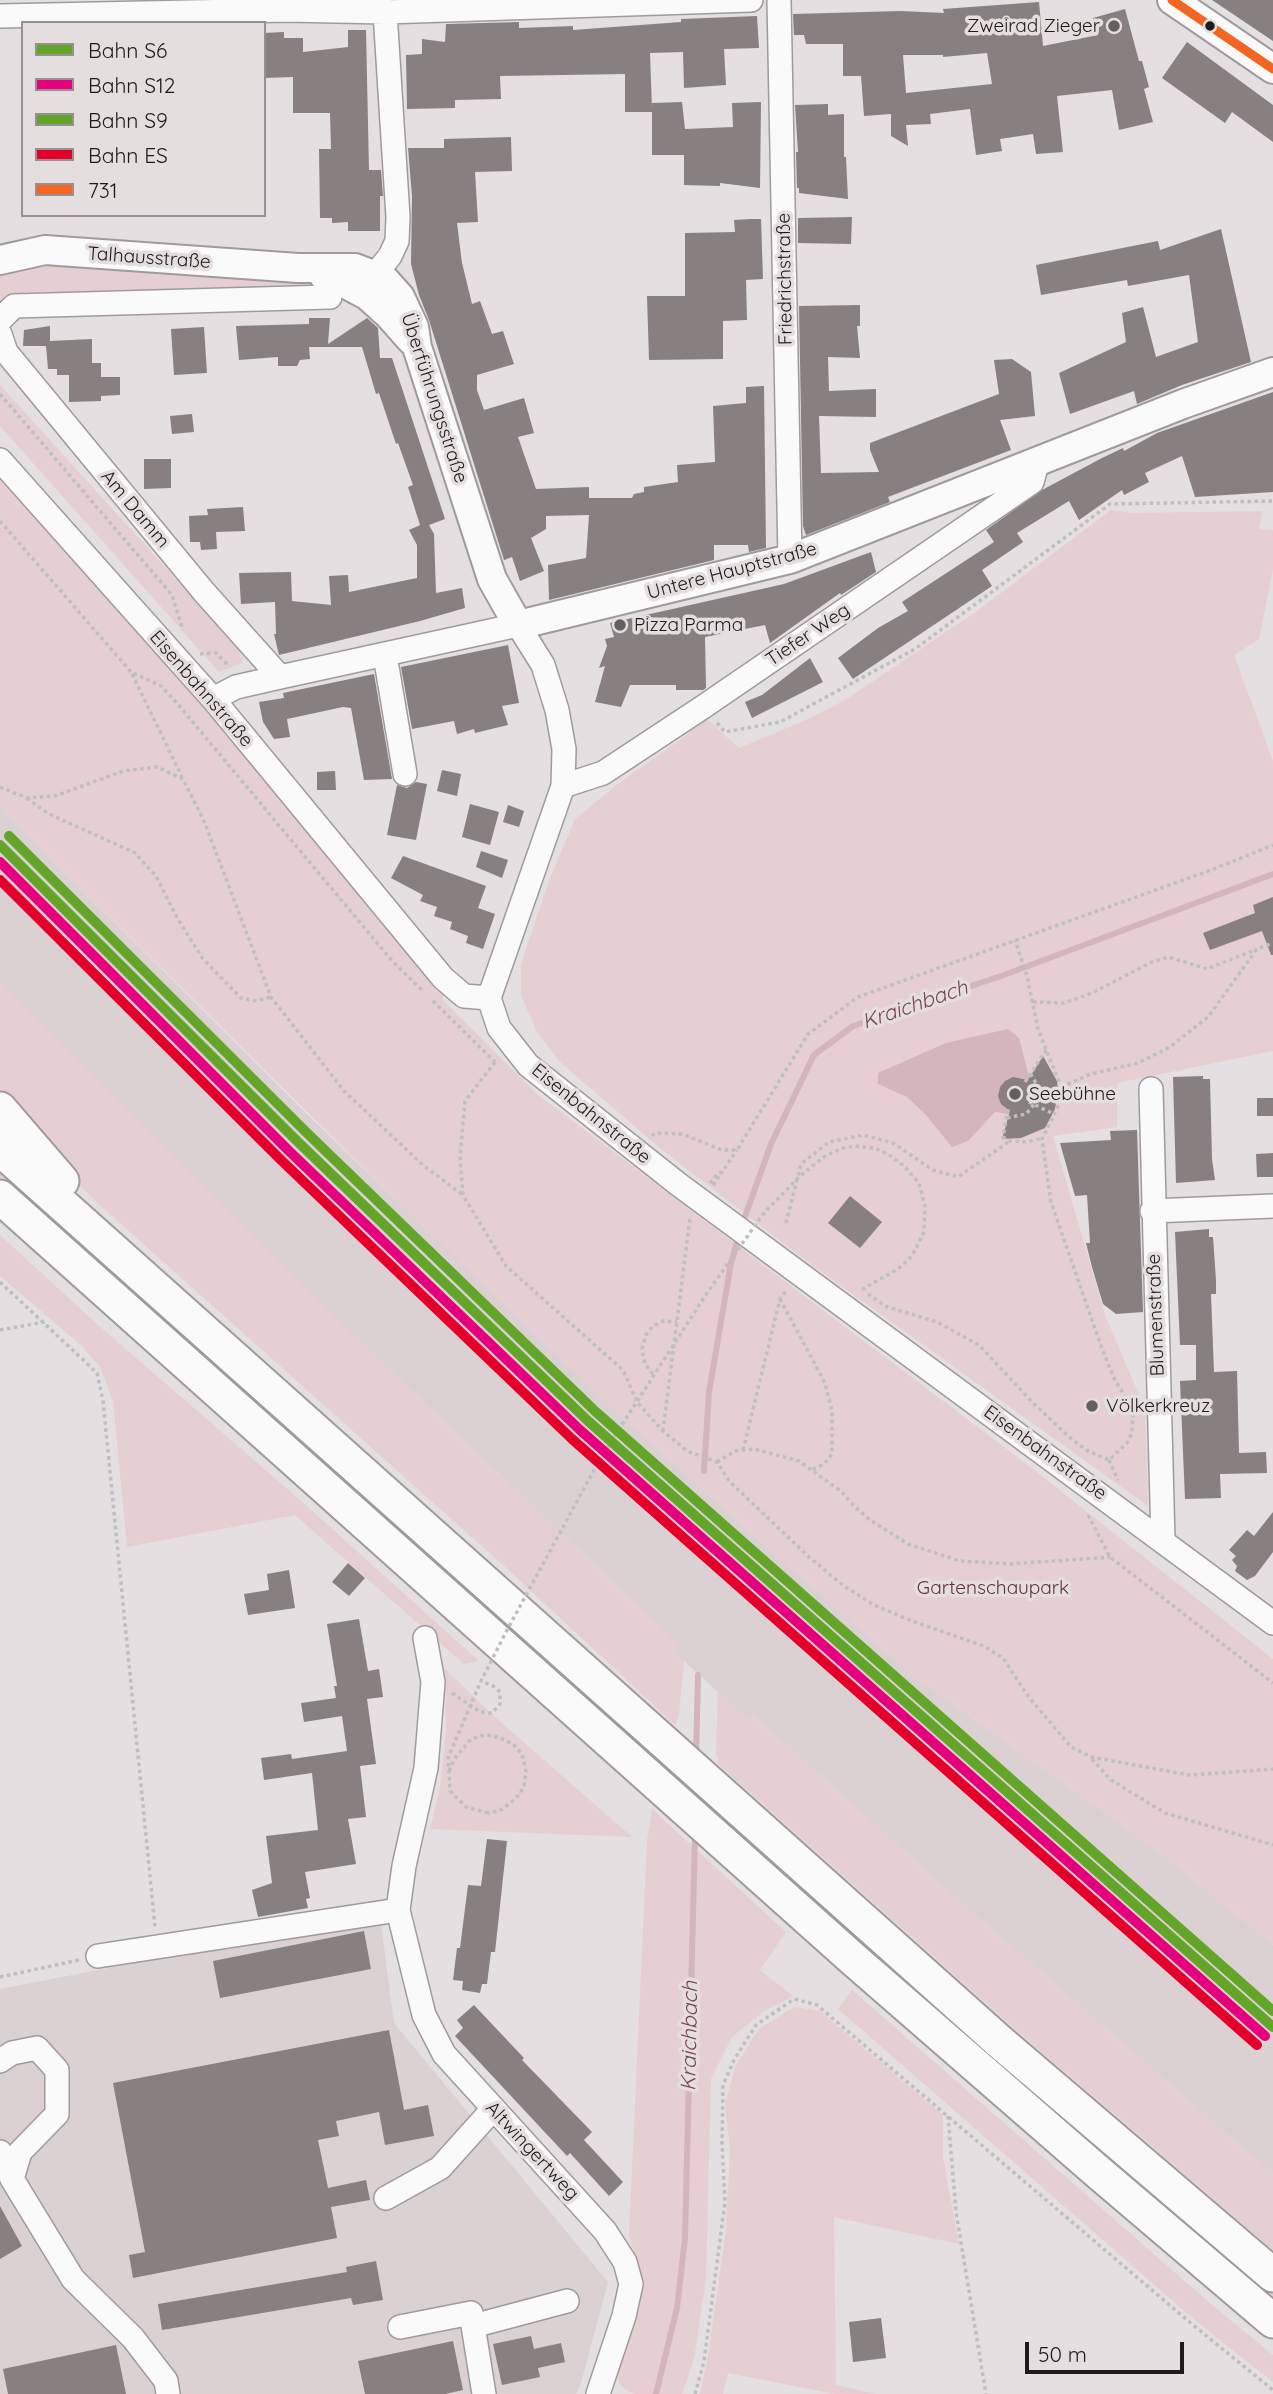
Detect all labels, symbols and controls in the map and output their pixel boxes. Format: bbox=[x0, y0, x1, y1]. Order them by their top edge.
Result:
place label: Zweirad Zieger bbox=[967, 15, 1100, 37]
marker: Zweirad Zieger bbox=[1106, 18, 1122, 34]
unlabelled marker bbox=[1203, 19, 1217, 33]
legend bbox=[21, 21, 266, 217]
text: Bahn S6 bbox=[88, 37, 167, 63]
text: Bahn S12 bbox=[88, 72, 175, 98]
text: Bahn S9 bbox=[88, 107, 168, 133]
text: Bahn ES bbox=[88, 142, 168, 168]
text: 731 bbox=[88, 177, 118, 203]
street label: Friedrichstraße bbox=[772, 213, 798, 345]
street label: Talhausstraße bbox=[87, 242, 211, 274]
street label: Überführungsstraße bbox=[396, 310, 472, 486]
street label: Am Damm bbox=[96, 465, 174, 553]
street label: Untere Hauptstraße bbox=[645, 537, 819, 605]
street label: Tiefer Weg bbox=[762, 599, 854, 671]
place label: Pizza Parma bbox=[634, 614, 743, 636]
marker: Pizza Parma bbox=[612, 617, 628, 633]
street label: Eisenbahnstraße bbox=[144, 626, 258, 752]
water label: Kraichbach bbox=[859, 975, 971, 1035]
street label: Eisenbahnstraße bbox=[527, 1059, 655, 1169]
place label: Seebühne bbox=[1029, 1083, 1116, 1105]
marker: Seebühne bbox=[1007, 1086, 1023, 1102]
street label: Blumenstraße bbox=[1142, 1253, 1170, 1377]
place label: Völkerkreuz bbox=[1106, 1395, 1210, 1417]
marker: Völkerkreuz bbox=[1084, 1398, 1100, 1414]
street label: Eisenbahnstraße bbox=[979, 1401, 1111, 1505]
park label: Gartenschaupark bbox=[917, 1577, 1069, 1599]
water label: Kraichbach bbox=[676, 1981, 704, 2091]
street label: Altwingertweg bbox=[480, 2097, 584, 2205]
scale bar bbox=[1028, 2328, 1187, 2372]
text: 50 m bbox=[1038, 2341, 1087, 2367]

